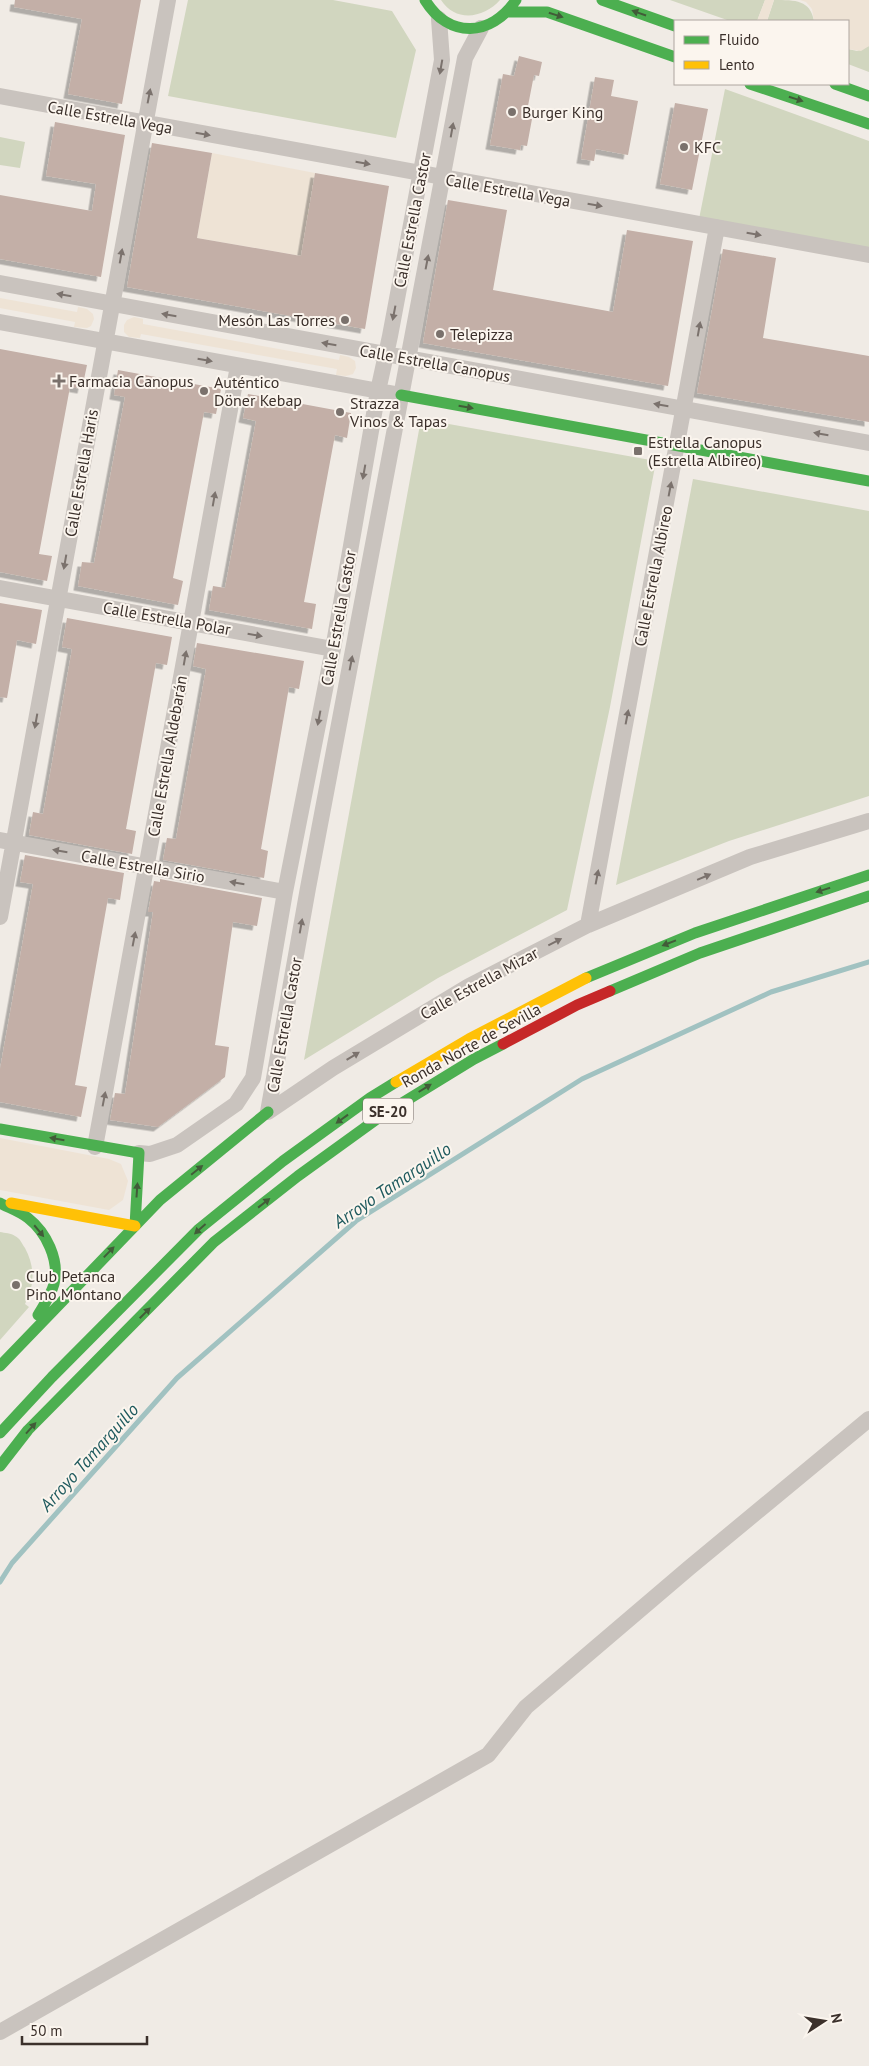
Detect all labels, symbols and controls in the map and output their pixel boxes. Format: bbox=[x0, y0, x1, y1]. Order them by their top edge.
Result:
one-way arrow bbox=[631, 9, 646, 16]
one-way arrow bbox=[549, 11, 564, 19]
legend bbox=[674, 20, 849, 85]
text: Fluido bbox=[719, 30, 759, 49]
text: Lento bbox=[719, 55, 755, 74]
one-way arrow bbox=[436, 60, 444, 76]
one-way arrow bbox=[146, 88, 154, 104]
street label: Calle Estrella Vega bbox=[46, 96, 174, 138]
one-way arrow bbox=[789, 96, 804, 103]
place label: Burger King bbox=[522, 102, 603, 122]
marker: Burger King bbox=[506, 106, 518, 118]
one-way arrow bbox=[448, 122, 456, 138]
one-way arrow bbox=[195, 130, 211, 138]
place label: KFC bbox=[694, 137, 721, 157]
marker: KFC bbox=[678, 141, 690, 153]
street label: Calle Estrella Castor bbox=[389, 150, 435, 289]
one-way arrow bbox=[355, 160, 371, 168]
street label: Calle Estrella Vega bbox=[444, 169, 572, 211]
one-way arrow bbox=[587, 201, 602, 209]
one-way arrow bbox=[747, 230, 762, 238]
one-way arrow bbox=[117, 248, 125, 264]
one-way arrow bbox=[423, 254, 431, 269]
one-way arrow bbox=[56, 291, 72, 299]
one-way arrow bbox=[390, 305, 398, 321]
one-way arrow bbox=[161, 310, 177, 318]
place label: Mesón Las Torres bbox=[218, 310, 335, 330]
marker: Mesón Las Torres bbox=[339, 314, 351, 326]
one-way arrow bbox=[695, 320, 703, 336]
place label: Telepizza bbox=[450, 324, 513, 344]
marker: Telepizza bbox=[434, 328, 446, 340]
one-way arrow bbox=[322, 340, 337, 348]
street label: Calle Estrella Canopus bbox=[358, 340, 512, 386]
one-way arrow bbox=[197, 356, 213, 364]
place label: Farmacia Canopus bbox=[69, 371, 194, 391]
place label: Auténtico Döner Kebap bbox=[214, 372, 302, 410]
marker: Farmacia Canopus bbox=[53, 375, 65, 387]
marker: Auténtico Döner Kebap bbox=[198, 385, 210, 397]
place label: Strazza Vinos & Tapas bbox=[349, 393, 447, 431]
one-way arrow bbox=[653, 400, 669, 408]
one-way arrow bbox=[459, 404, 475, 412]
marker: Strazza Vinos & Tapas bbox=[334, 406, 346, 418]
street label: Calle Estrella Haris bbox=[60, 407, 102, 539]
one-way arrow bbox=[813, 430, 829, 438]
place label: Estrella Canopus (Estrella Albireo) bbox=[648, 432, 762, 470]
marker: Estrella Canopus (Estrella Albireo) bbox=[632, 445, 644, 457]
one-way arrow bbox=[359, 465, 367, 481]
one-way arrow bbox=[666, 480, 674, 496]
one-way arrow bbox=[210, 490, 218, 506]
street label: Calle Estrella Albireo bbox=[630, 504, 676, 648]
street label: Calle Estrella Castor bbox=[316, 548, 360, 687]
one-way arrow bbox=[61, 554, 69, 570]
street label: Calle Estrella Polar bbox=[102, 597, 233, 639]
one-way arrow bbox=[247, 631, 263, 639]
one-way arrow bbox=[181, 650, 189, 666]
one-way arrow bbox=[347, 655, 355, 671]
street label: Calle Estrella Aldebarán bbox=[143, 674, 191, 838]
one-way arrow bbox=[623, 709, 631, 725]
one-way arrow bbox=[315, 711, 323, 727]
one-way arrow bbox=[31, 714, 39, 730]
street label: Calle Estrella Sirio bbox=[79, 845, 207, 887]
one-way arrow bbox=[52, 846, 68, 854]
one-way arrow bbox=[593, 868, 601, 884]
one-way arrow bbox=[696, 872, 711, 880]
one-way arrow bbox=[230, 879, 245, 887]
one-way arrow bbox=[815, 886, 830, 894]
one-way arrow bbox=[298, 918, 306, 934]
one-way arrow bbox=[130, 931, 138, 946]
one-way arrow bbox=[547, 938, 562, 946]
one-way arrow bbox=[662, 940, 676, 948]
street label: Calle Estrella Mizar bbox=[416, 942, 542, 1024]
street label: Calle Estrella Castor bbox=[262, 955, 306, 1094]
street label: Ronda Norte de Sevilla bbox=[398, 998, 544, 1092]
one-way arrow bbox=[346, 1052, 359, 1061]
one-way arrow bbox=[418, 1084, 431, 1093]
one-way arrow bbox=[101, 1090, 109, 1106]
road number: SE-20 bbox=[363, 1098, 413, 1124]
one-way arrow bbox=[335, 1114, 349, 1124]
one-way arrow bbox=[48, 1135, 64, 1143]
water label: Arroyo Tamarguillo bbox=[328, 1137, 455, 1234]
one-way arrow bbox=[190, 1164, 203, 1175]
one-way arrow bbox=[133, 1181, 141, 1197]
one-way arrow bbox=[257, 1197, 270, 1208]
one-way arrow bbox=[194, 1223, 206, 1235]
one-way arrow bbox=[34, 1224, 45, 1237]
one-way arrow bbox=[103, 1247, 115, 1259]
place label: Club Petanca Pino Montano bbox=[26, 1266, 122, 1304]
marker: Club Petanca Pino Montano bbox=[10, 1279, 22, 1291]
one-way arrow bbox=[138, 1307, 150, 1319]
water label: Arroyo Tamarguillo bbox=[34, 1398, 144, 1517]
one-way arrow bbox=[25, 1423, 37, 1435]
north arrow bbox=[799, 1996, 849, 2046]
text: N bbox=[827, 2012, 846, 2025]
scale bar bbox=[22, 2014, 148, 2046]
text: 50 m bbox=[30, 2021, 63, 2040]

